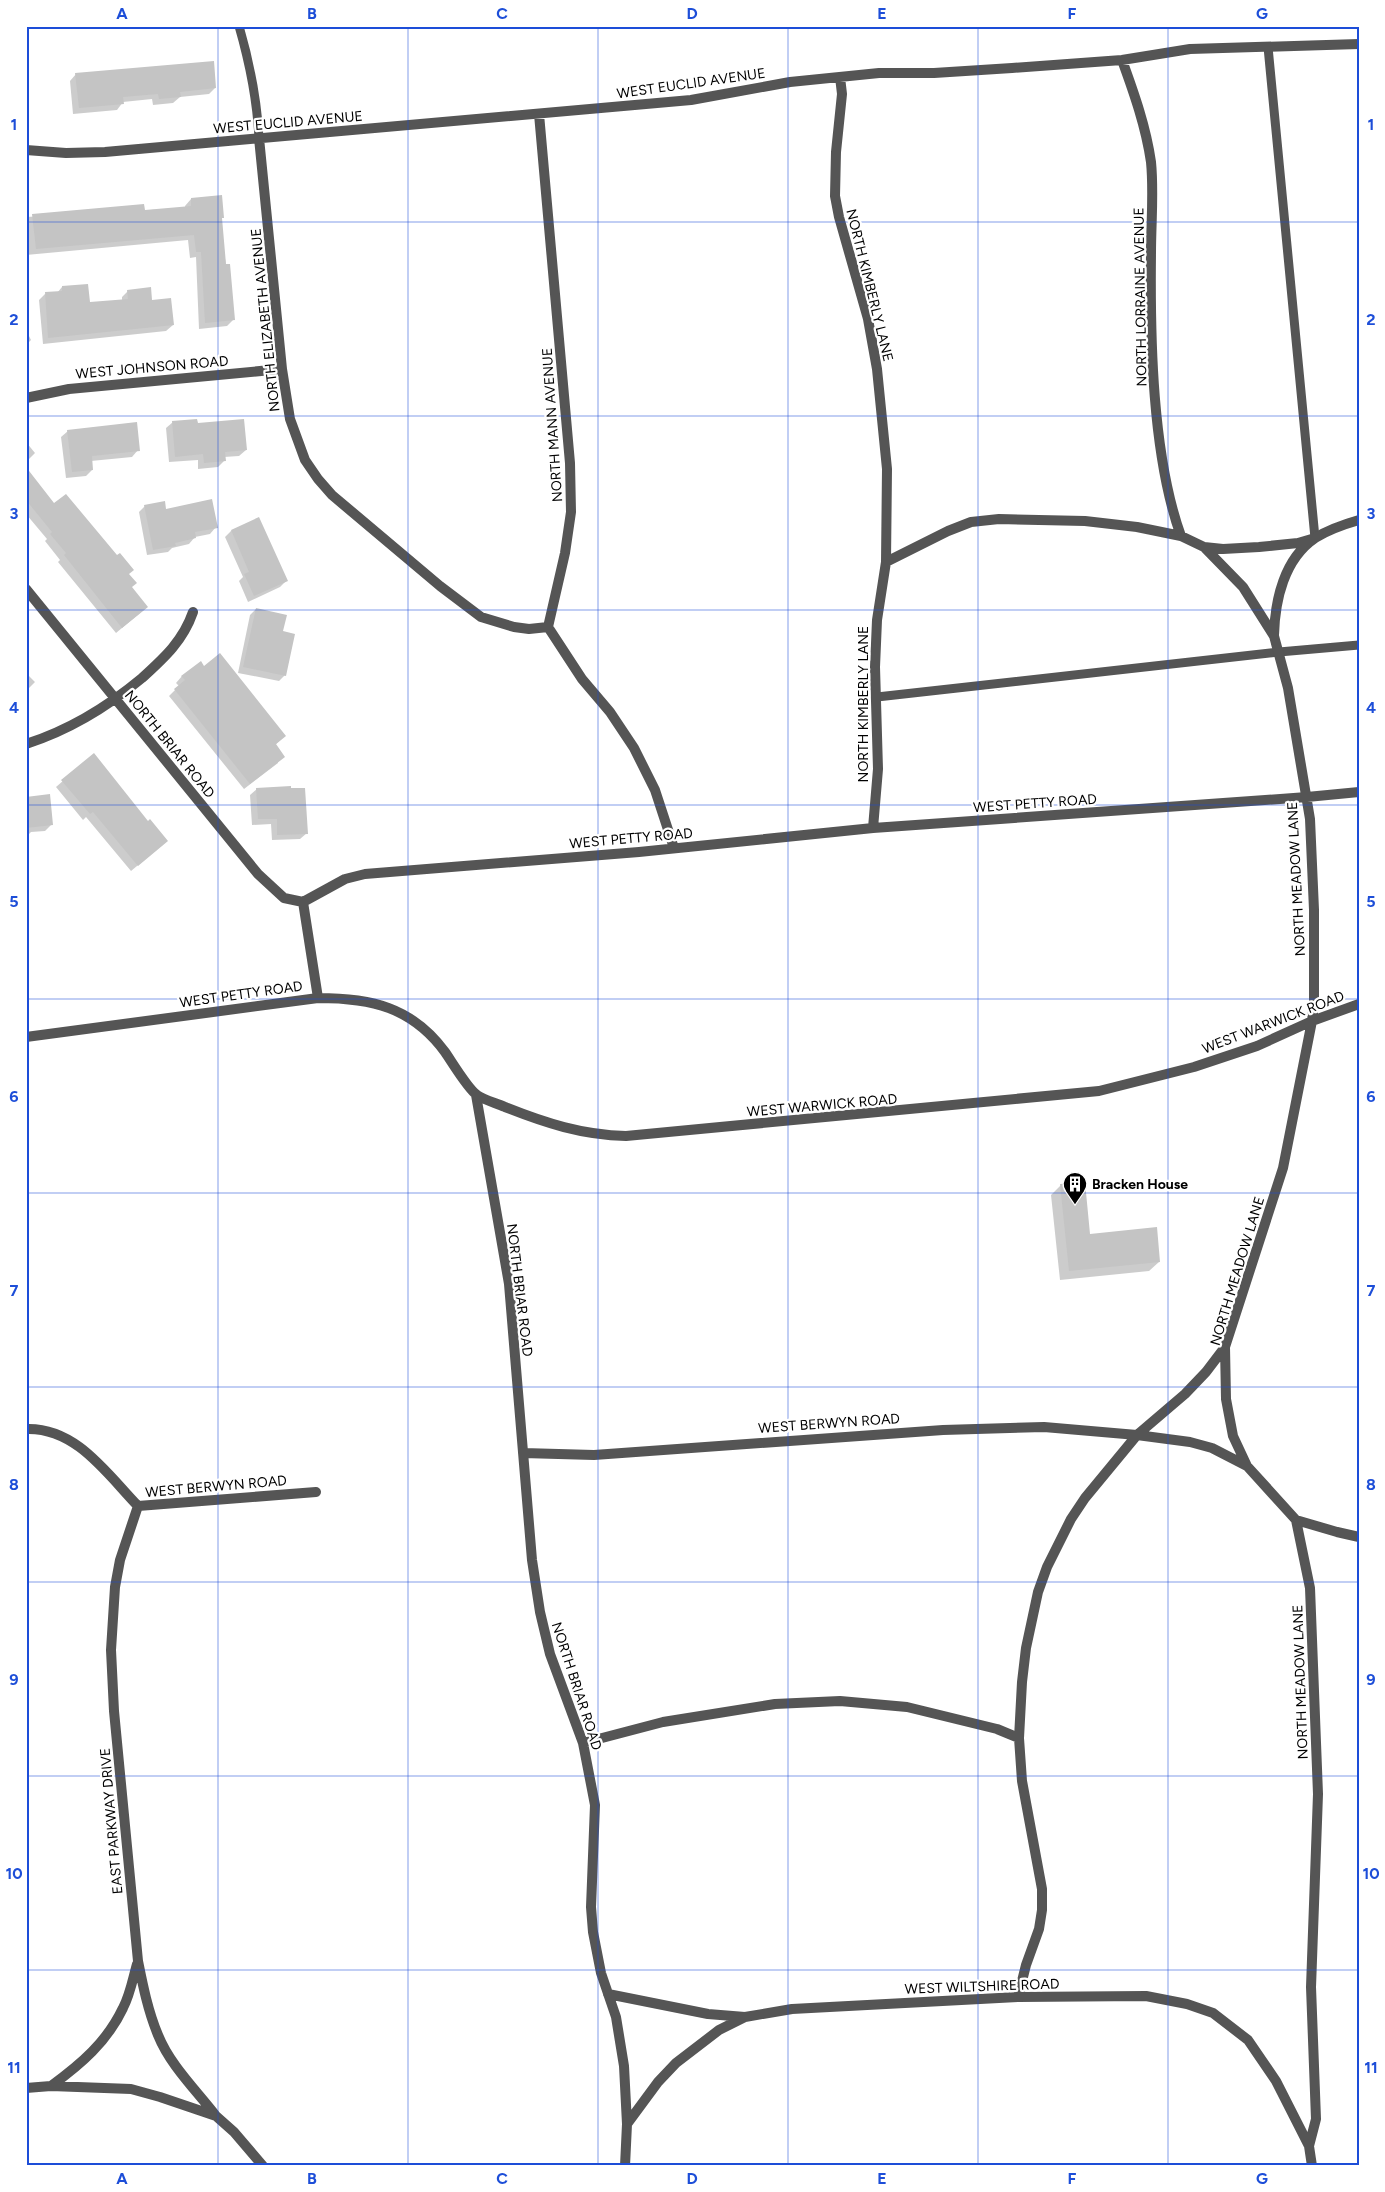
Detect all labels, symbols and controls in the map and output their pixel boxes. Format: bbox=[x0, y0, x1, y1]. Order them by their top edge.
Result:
text: A bbox=[116, 4, 128, 23]
text: B bbox=[307, 4, 317, 23]
text: C bbox=[496, 4, 508, 23]
text: D bbox=[686, 4, 698, 23]
text: E bbox=[877, 4, 887, 23]
text: F bbox=[1068, 4, 1077, 23]
text: G bbox=[1256, 4, 1268, 23]
street label: WEST EUCLID AVENUE bbox=[616, 65, 766, 102]
street label: WEST EUCLID AVENUE bbox=[213, 108, 363, 137]
text: 1 bbox=[11, 115, 17, 134]
text: 1 bbox=[1368, 115, 1374, 134]
street label: NORTH KIMBERLY LANE bbox=[842, 207, 897, 363]
street label: NORTH LORRAINE AVENUE bbox=[1130, 207, 1151, 387]
street label: NORTH ELIZABETH AVENUE bbox=[247, 227, 284, 413]
text: 2 bbox=[9, 310, 19, 329]
text: 2 bbox=[1366, 310, 1376, 329]
street label: NORTH MANN AVENUE bbox=[539, 347, 566, 503]
street label: WEST JOHNSON ROAD bbox=[75, 352, 229, 383]
text: 3 bbox=[10, 504, 19, 523]
text: 3 bbox=[1367, 504, 1376, 523]
street label: NORTH KIMBERLY LANE bbox=[855, 626, 872, 782]
street label: NORTH BRIAR ROAD bbox=[121, 687, 218, 802]
text: 4 bbox=[9, 698, 19, 717]
text: 4 bbox=[1366, 698, 1376, 717]
street label: WEST PETTY ROAD bbox=[973, 791, 1097, 816]
street label: NORTH MEADOW LANE bbox=[1284, 801, 1309, 957]
street label: WEST PETTY ROAD bbox=[569, 825, 694, 852]
text: 5 bbox=[9, 892, 19, 911]
text: 5 bbox=[1366, 892, 1376, 911]
street label: WEST PETTY ROAD bbox=[178, 977, 304, 1012]
street label: WEST WARWICK ROAD bbox=[1200, 988, 1347, 1057]
text: 6 bbox=[9, 1087, 19, 1106]
text: 6 bbox=[1366, 1087, 1376, 1106]
street label: WEST WARWICK ROAD bbox=[746, 1090, 898, 1121]
building icon: Bracken House bbox=[1062, 1171, 1088, 1205]
place label: Bracken House bbox=[1092, 1176, 1188, 1193]
street label: NORTH MEADOW LANE bbox=[1207, 1195, 1268, 1348]
street label: NORTH BRIAR ROAD bbox=[503, 1223, 536, 1357]
text: 7 bbox=[10, 1281, 19, 1300]
text: 7 bbox=[1367, 1281, 1376, 1300]
street label: WEST BERWYN ROAD bbox=[758, 1410, 900, 1437]
street label: WEST BERWYN ROAD bbox=[145, 1472, 288, 1501]
text: 8 bbox=[9, 1475, 19, 1494]
text: 8 bbox=[1366, 1475, 1376, 1494]
street label: NORTH MEADOW LANE bbox=[1289, 1604, 1312, 1760]
street label: NORTH BRIAR ROAD bbox=[548, 1620, 605, 1752]
text: 9 bbox=[9, 1670, 19, 1689]
text: 9 bbox=[1366, 1670, 1376, 1689]
street label: EAST PARKWAY DRIVE bbox=[97, 1747, 126, 1895]
text: 10 bbox=[5, 1864, 23, 1883]
text: 10 bbox=[1362, 1864, 1380, 1883]
street label: WEST WILTSHIRE ROAD bbox=[904, 1975, 1060, 1998]
text: 11 bbox=[7, 2058, 21, 2077]
text: 11 bbox=[1364, 2058, 1378, 2077]
text: A bbox=[116, 2169, 128, 2188]
text: B bbox=[307, 2169, 317, 2188]
text: C bbox=[496, 2169, 508, 2188]
text: D bbox=[686, 2169, 698, 2188]
text: E bbox=[877, 2169, 887, 2188]
text: F bbox=[1068, 2169, 1077, 2188]
text: G bbox=[1256, 2169, 1268, 2188]

